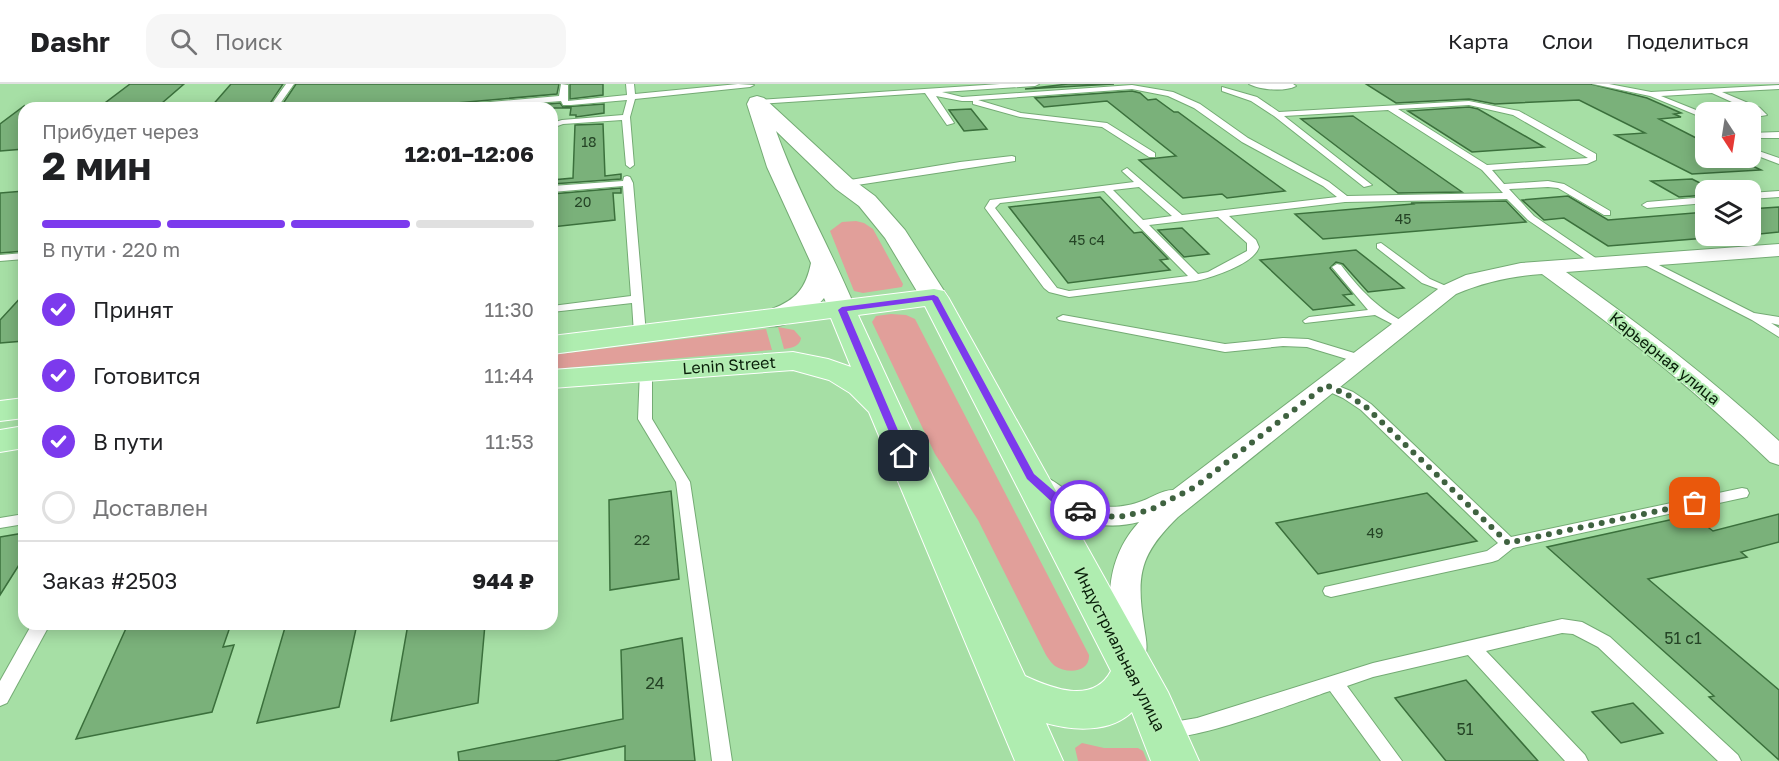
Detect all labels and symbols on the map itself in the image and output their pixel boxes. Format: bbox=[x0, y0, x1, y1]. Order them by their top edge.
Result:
north arrow bbox=[1695, 102, 1761, 168]
house number: 18 bbox=[581, 133, 597, 150]
house number: 20 bbox=[575, 193, 591, 210]
house number: 45 bbox=[1395, 210, 1411, 227]
house number: 45 с4 bbox=[1069, 231, 1105, 248]
street label: Карьерная улица bbox=[1606, 307, 1724, 409]
street label: Lenin Street bbox=[682, 352, 776, 378]
pin bbox=[878, 430, 929, 481]
pin bbox=[1669, 477, 1720, 528]
courier bbox=[1050, 480, 1110, 540]
house number: 49 bbox=[1366, 524, 1384, 541]
house number: 22 bbox=[634, 531, 650, 548]
street label: Индустриальная улица bbox=[1070, 563, 1170, 735]
house number: 51 с1 bbox=[1664, 628, 1702, 648]
house number: 24 bbox=[645, 673, 665, 693]
house number: 51 bbox=[1456, 719, 1474, 739]

